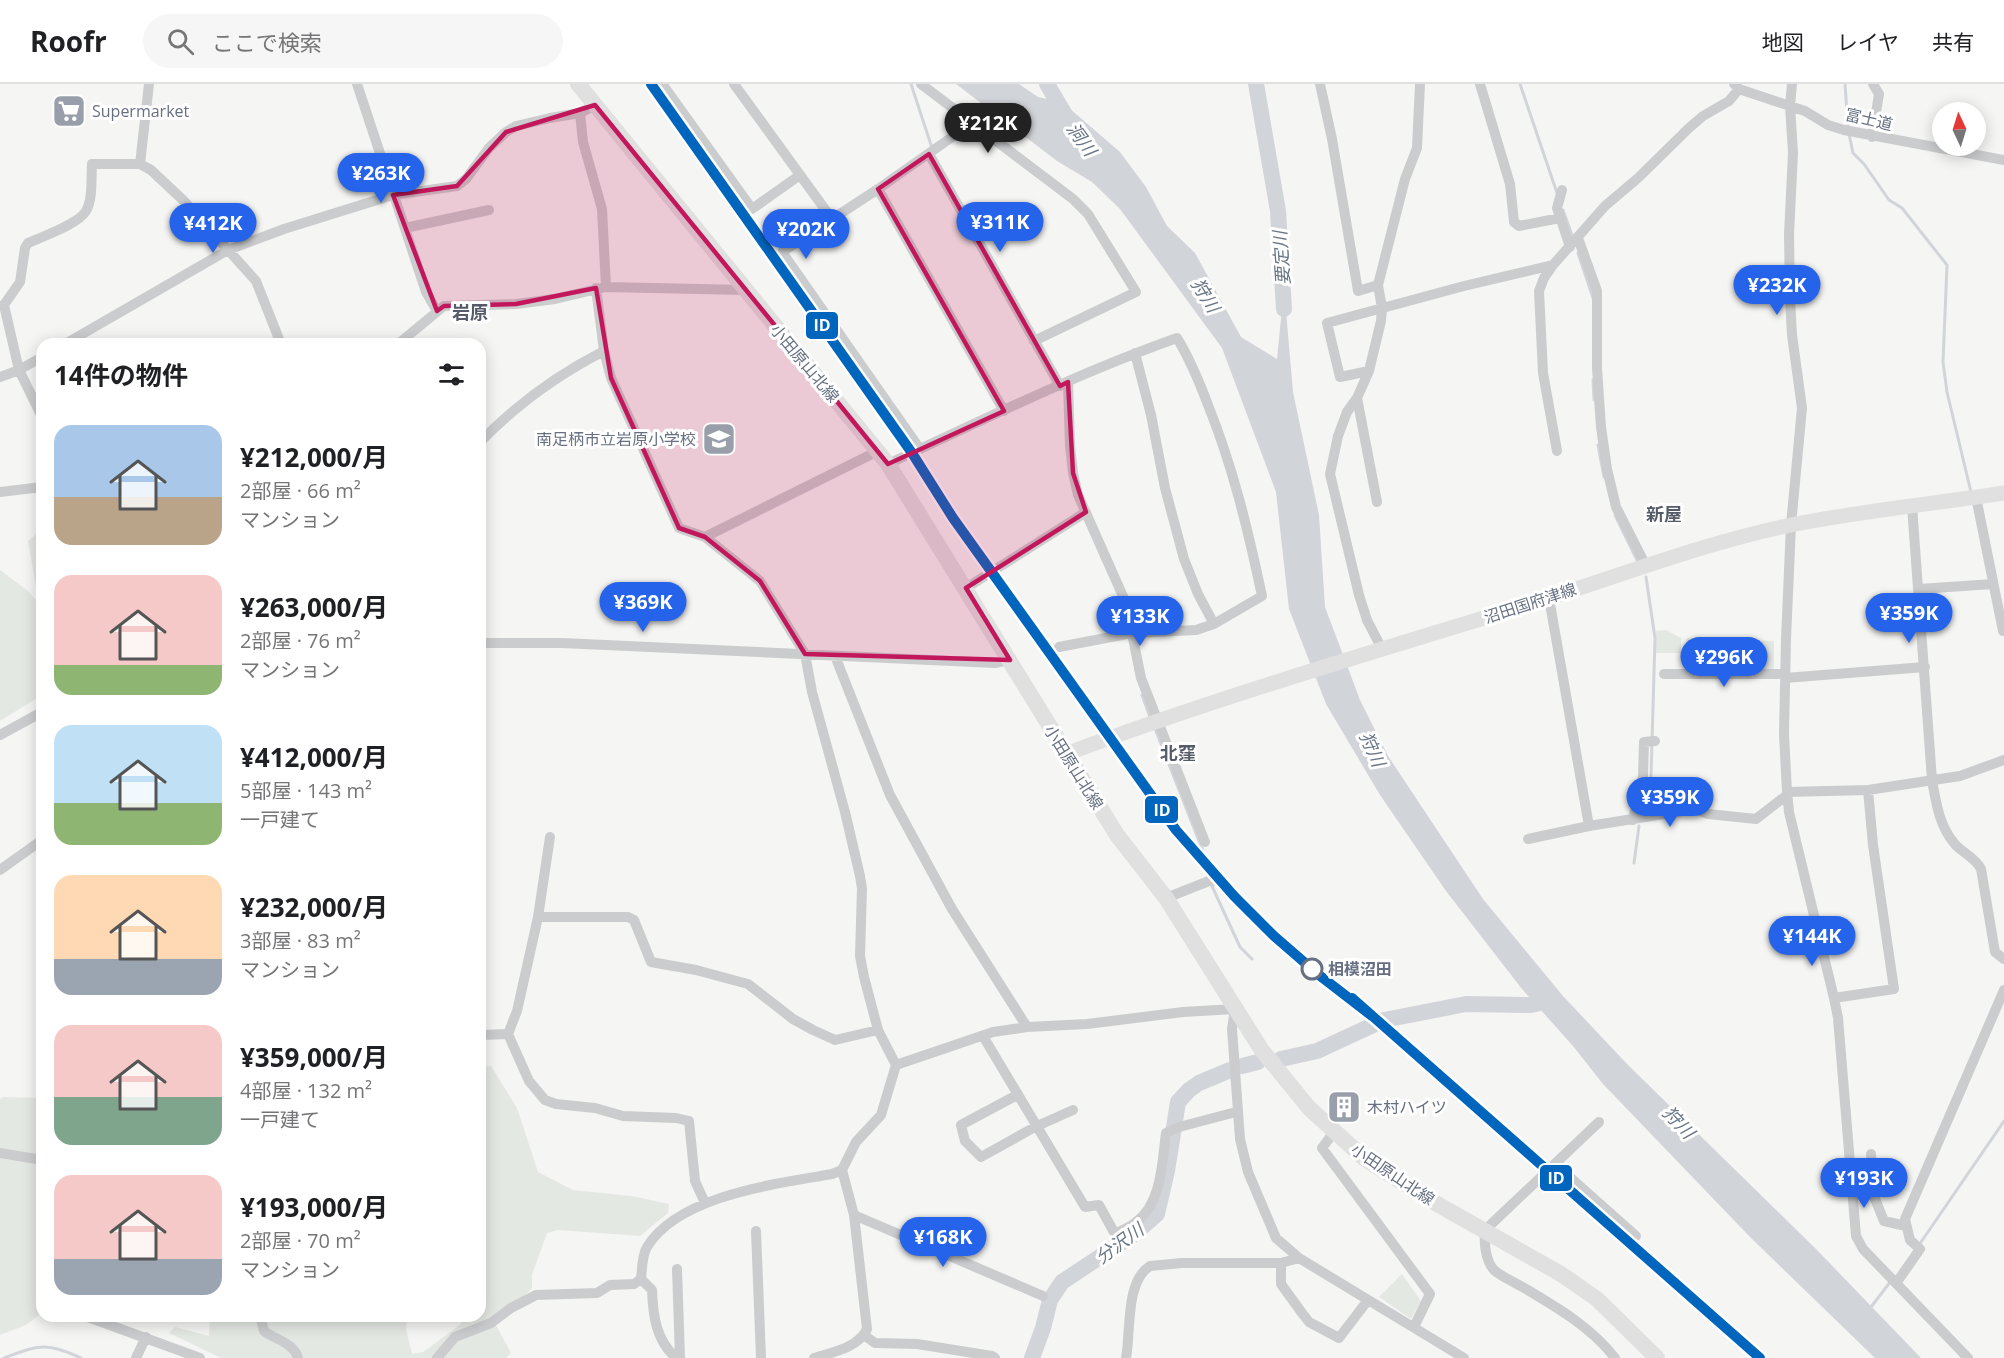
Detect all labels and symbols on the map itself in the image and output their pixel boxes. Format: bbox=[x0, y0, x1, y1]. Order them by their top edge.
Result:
supermarket icon: Supermarket bbox=[51, 93, 87, 129]
place label: Supermarket bbox=[92, 100, 190, 122]
north arrow bbox=[1932, 102, 1986, 156]
pin: ¥212K bbox=[946, 103, 1030, 154]
street label: 富士道 bbox=[1843, 103, 1895, 135]
water label: 洞川 bbox=[1062, 117, 1103, 162]
pin: ¥263K bbox=[339, 153, 423, 204]
pin: ¥311K bbox=[958, 202, 1042, 253]
pin: ¥412K bbox=[171, 203, 255, 254]
pin: ¥202K bbox=[764, 209, 848, 260]
water label: 要定川 bbox=[1267, 228, 1295, 286]
pin: ¥232K bbox=[1735, 265, 1819, 316]
water label: 狩川 bbox=[1186, 273, 1227, 318]
district label: 岩原 bbox=[452, 300, 488, 324]
line badge: ID bbox=[805, 311, 839, 340]
text: ID bbox=[813, 314, 831, 336]
street label: 小田原山北線 bbox=[766, 319, 844, 407]
school or university icon: 南足柄市立岩原小学校 bbox=[701, 421, 737, 457]
place label: 南足柄市立岩原小学校 bbox=[536, 428, 696, 450]
district label: 新屋 bbox=[1646, 502, 1682, 526]
street label: 沼田国府津線 bbox=[1481, 578, 1579, 628]
pin: ¥369K bbox=[601, 582, 685, 633]
pin: ¥359K bbox=[1867, 593, 1951, 644]
pin: ¥133K bbox=[1098, 596, 1182, 647]
pin: ¥296K bbox=[1682, 637, 1766, 688]
street label: 小田原山北線 bbox=[1039, 720, 1109, 814]
water label: 狩川 bbox=[1355, 728, 1392, 772]
district label: 北窪 bbox=[1160, 741, 1196, 765]
pin: ¥359K bbox=[1628, 777, 1712, 828]
line badge: ID bbox=[1144, 795, 1179, 824]
text: ID bbox=[1153, 799, 1171, 821]
pin: ¥144K bbox=[1770, 916, 1854, 967]
marker: 相模沼田 bbox=[1301, 958, 1323, 980]
place label: 相模沼田 bbox=[1328, 958, 1392, 980]
building icon: 木村ハイツ bbox=[1326, 1089, 1362, 1125]
place label: 木村ハイツ bbox=[1367, 1096, 1447, 1118]
water label: 狩川 bbox=[1658, 1101, 1701, 1145]
street label: 小田原山北線 bbox=[1347, 1138, 1439, 1210]
pin: ¥193K bbox=[1822, 1158, 1906, 1209]
line badge: ID bbox=[1539, 1164, 1573, 1192]
text: ID bbox=[1547, 1167, 1565, 1189]
water label: 分沢川 bbox=[1090, 1216, 1150, 1269]
pin: ¥168K bbox=[901, 1217, 985, 1268]

